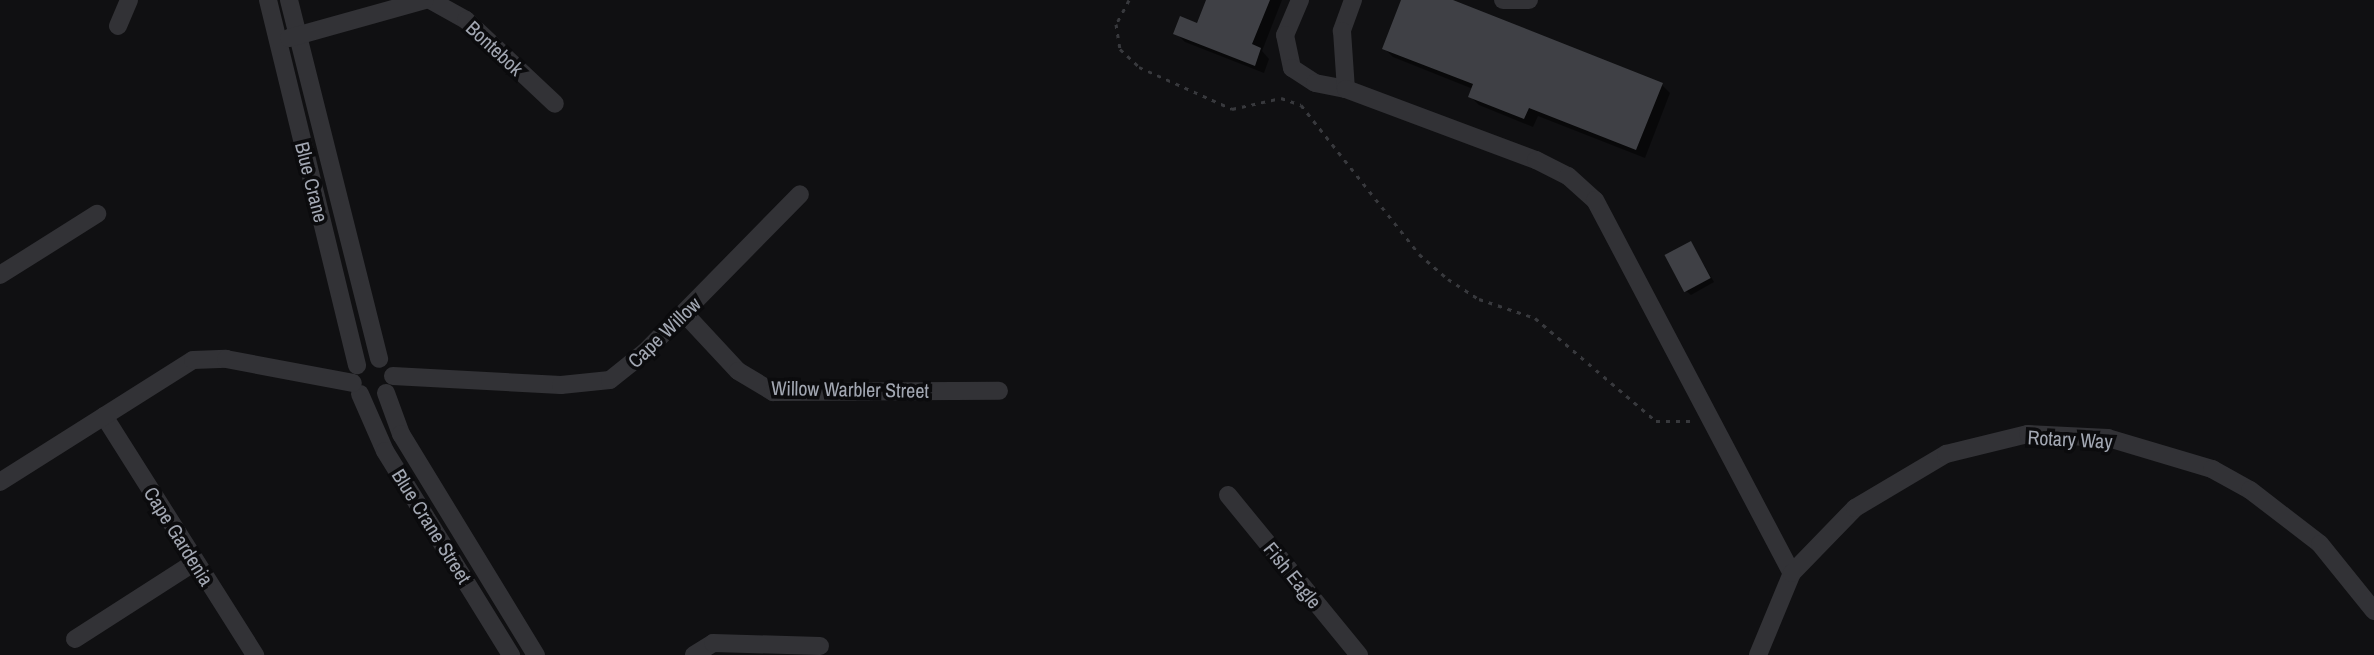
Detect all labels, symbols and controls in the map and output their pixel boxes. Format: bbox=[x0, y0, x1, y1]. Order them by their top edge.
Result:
street label: Bontebok bbox=[461, 16, 529, 80]
street label: Blue Crane bbox=[290, 139, 334, 225]
street label: Cape Willow bbox=[623, 291, 705, 373]
street label: Willow Warbler Street bbox=[771, 376, 929, 402]
street label: Rotary Way bbox=[2027, 425, 2113, 453]
street label: Blue Crane Street bbox=[387, 464, 477, 588]
street label: Cape Gardenia bbox=[139, 482, 219, 590]
street label: Fish Eagle bbox=[1259, 537, 1327, 613]

